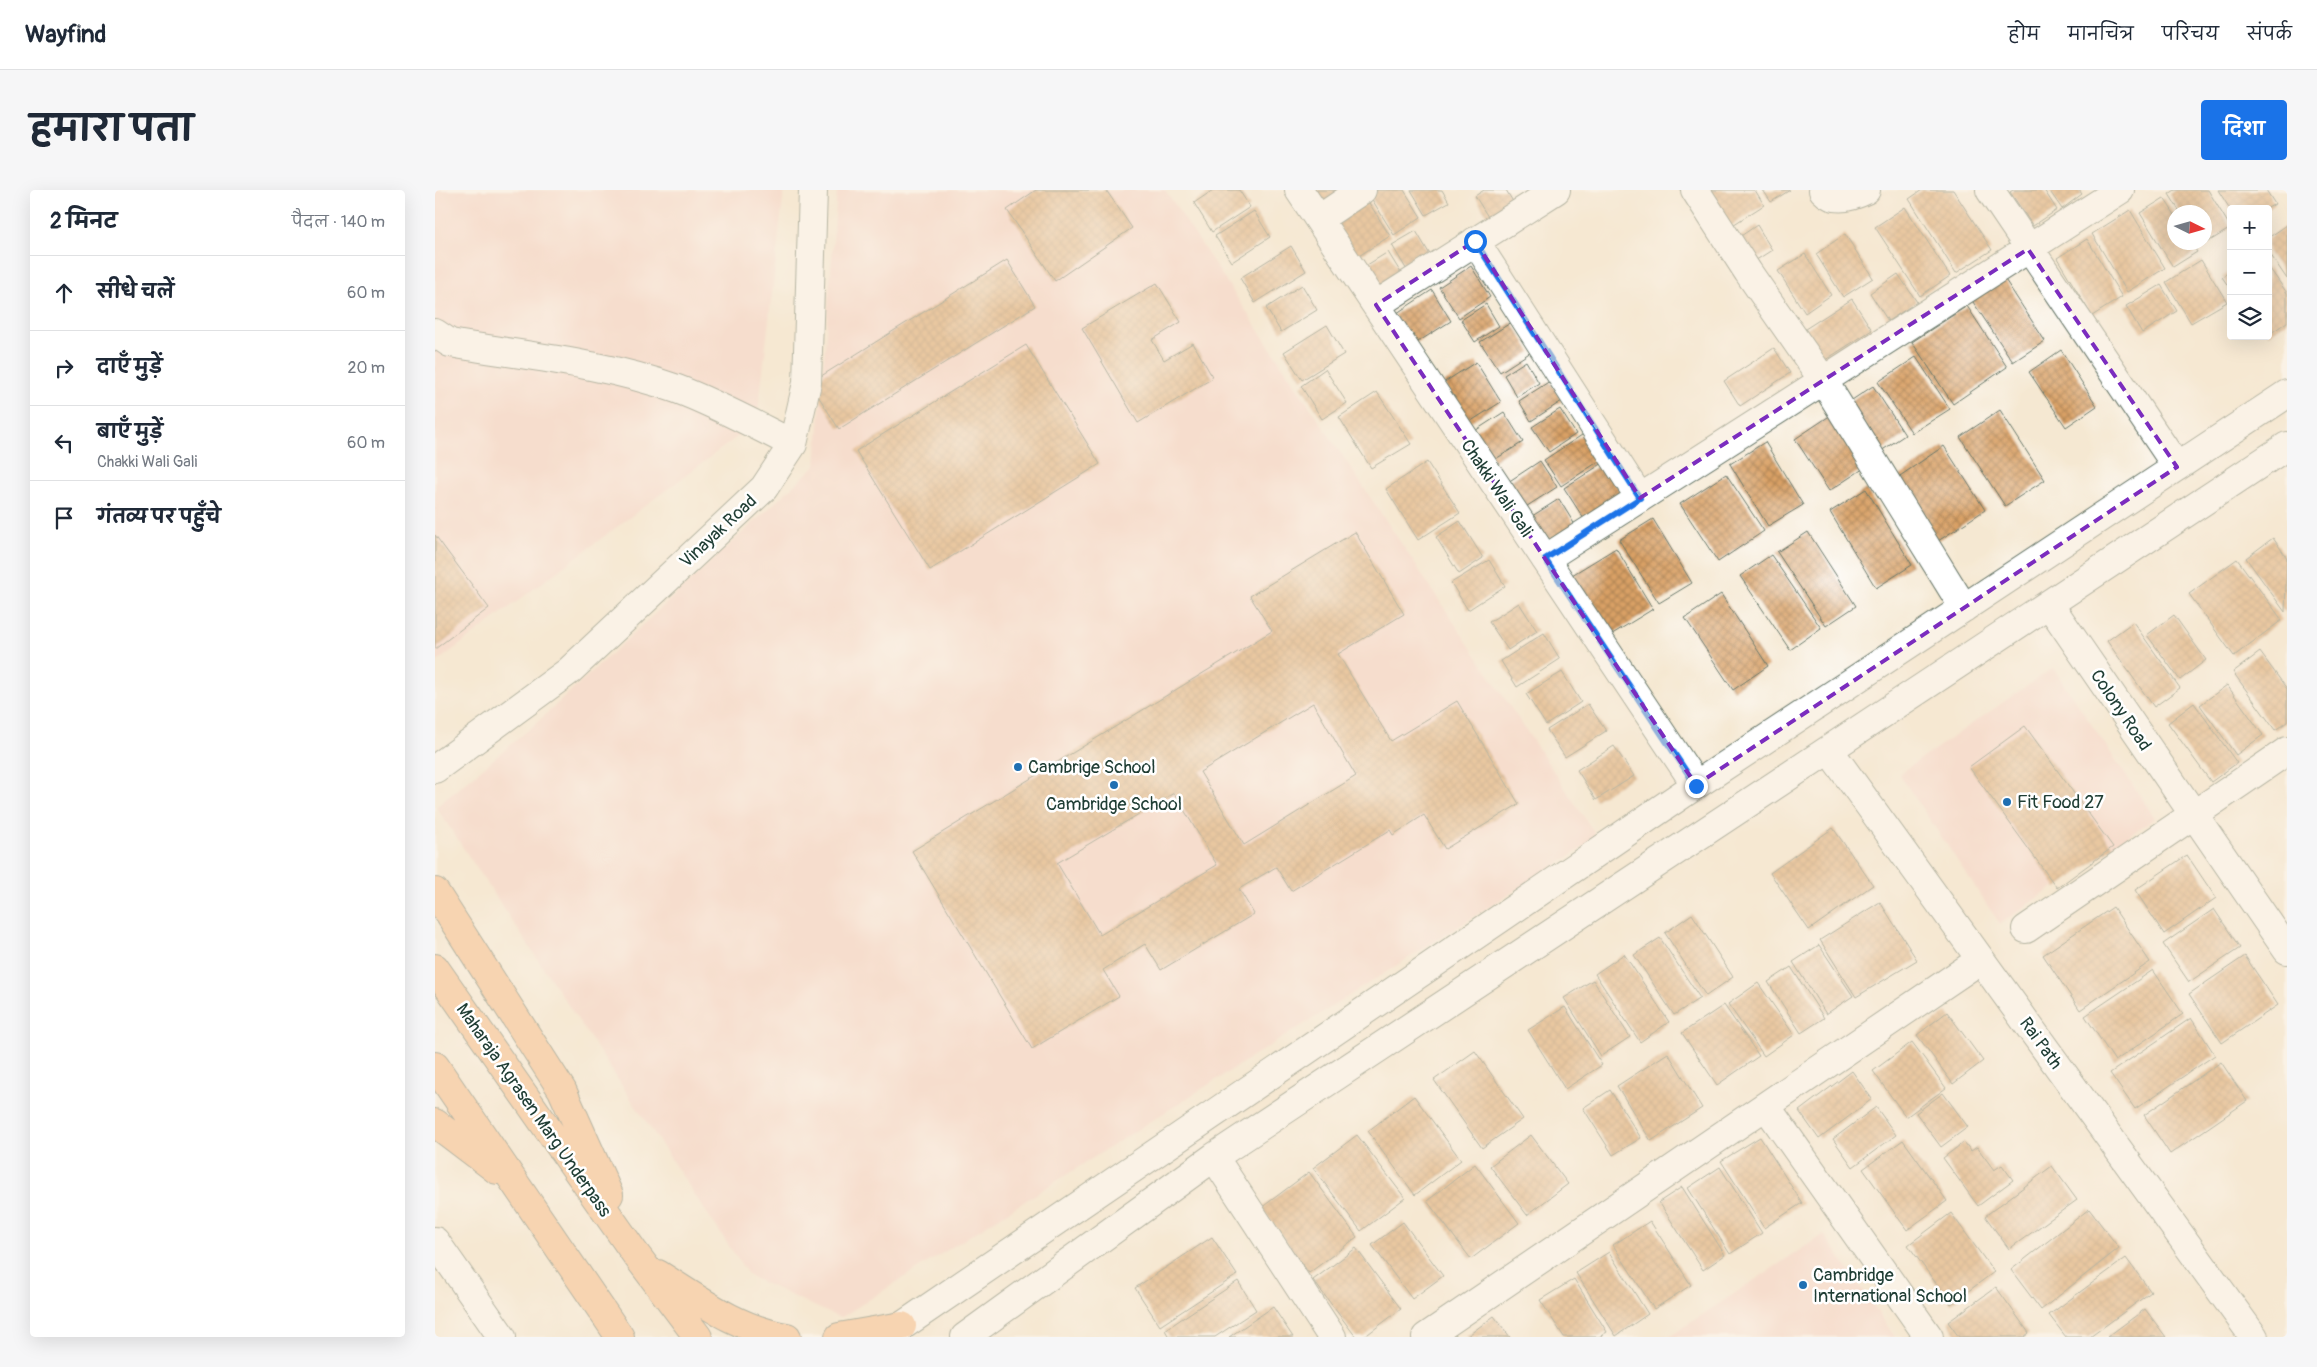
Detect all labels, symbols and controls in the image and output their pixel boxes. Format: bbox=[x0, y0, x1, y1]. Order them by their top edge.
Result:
text: Wayfind bbox=[25, 20, 106, 49]
text: होम bbox=[2008, 23, 2040, 46]
text: मानचित्र bbox=[2068, 23, 2134, 46]
text: परिचय bbox=[2162, 23, 2219, 46]
text: संपर्क bbox=[2247, 23, 2292, 46]
button: दिशा bbox=[2201, 100, 2287, 160]
text: हमारा पता bbox=[30, 107, 193, 151]
north arrow bbox=[2167, 205, 2212, 250]
map controls bbox=[2227, 205, 2272, 340]
button: + bbox=[2227, 205, 2272, 250]
text: 2 मिनट bbox=[50, 208, 117, 235]
text: पैदल · 140 m bbox=[292, 212, 385, 232]
route start bbox=[1464, 230, 1487, 253]
button: − bbox=[2227, 250, 2272, 295]
icon: ahead bbox=[50, 279, 78, 307]
text: सीधे चलें bbox=[97, 280, 174, 304]
text: 60 m bbox=[347, 283, 385, 303]
button: layers bbox=[2227, 295, 2272, 340]
icon: right bbox=[50, 354, 78, 382]
text: दाएँ मुड़ें bbox=[97, 355, 162, 379]
text: 20 m bbox=[347, 358, 385, 378]
text: बाएँ मुड़ें bbox=[97, 420, 163, 444]
icon: left bbox=[50, 429, 78, 457]
text: 60 m bbox=[347, 433, 385, 453]
street label: Chakki Wali Gali bbox=[1455, 435, 1538, 542]
text: Chakki Wali Gali bbox=[97, 452, 197, 472]
street label: Vinayak Road bbox=[675, 490, 762, 573]
icon: arrive bbox=[50, 504, 78, 532]
text: गंतव्य पर पहुँचे bbox=[97, 505, 221, 529]
street label: Colony Road bbox=[2085, 665, 2156, 755]
place label: Cambrige School bbox=[1028, 756, 1155, 779]
marker: Cambrige School bbox=[1012, 761, 1024, 773]
route end bbox=[1685, 775, 1708, 798]
marker: Cambridge School bbox=[1108, 779, 1120, 791]
place label: Fit Food 27 bbox=[2017, 791, 2104, 814]
place label: Cambridge School bbox=[1046, 793, 1182, 816]
marker: Fit Food 27 bbox=[2001, 796, 2013, 808]
street label: Maharaja Agrasen Marg Underpass bbox=[451, 999, 616, 1222]
street label: Rai Path bbox=[2014, 1013, 2067, 1074]
place label: Cambridge International School bbox=[1813, 1264, 1967, 1308]
marker: Cambridge International School bbox=[1797, 1279, 1809, 1291]

